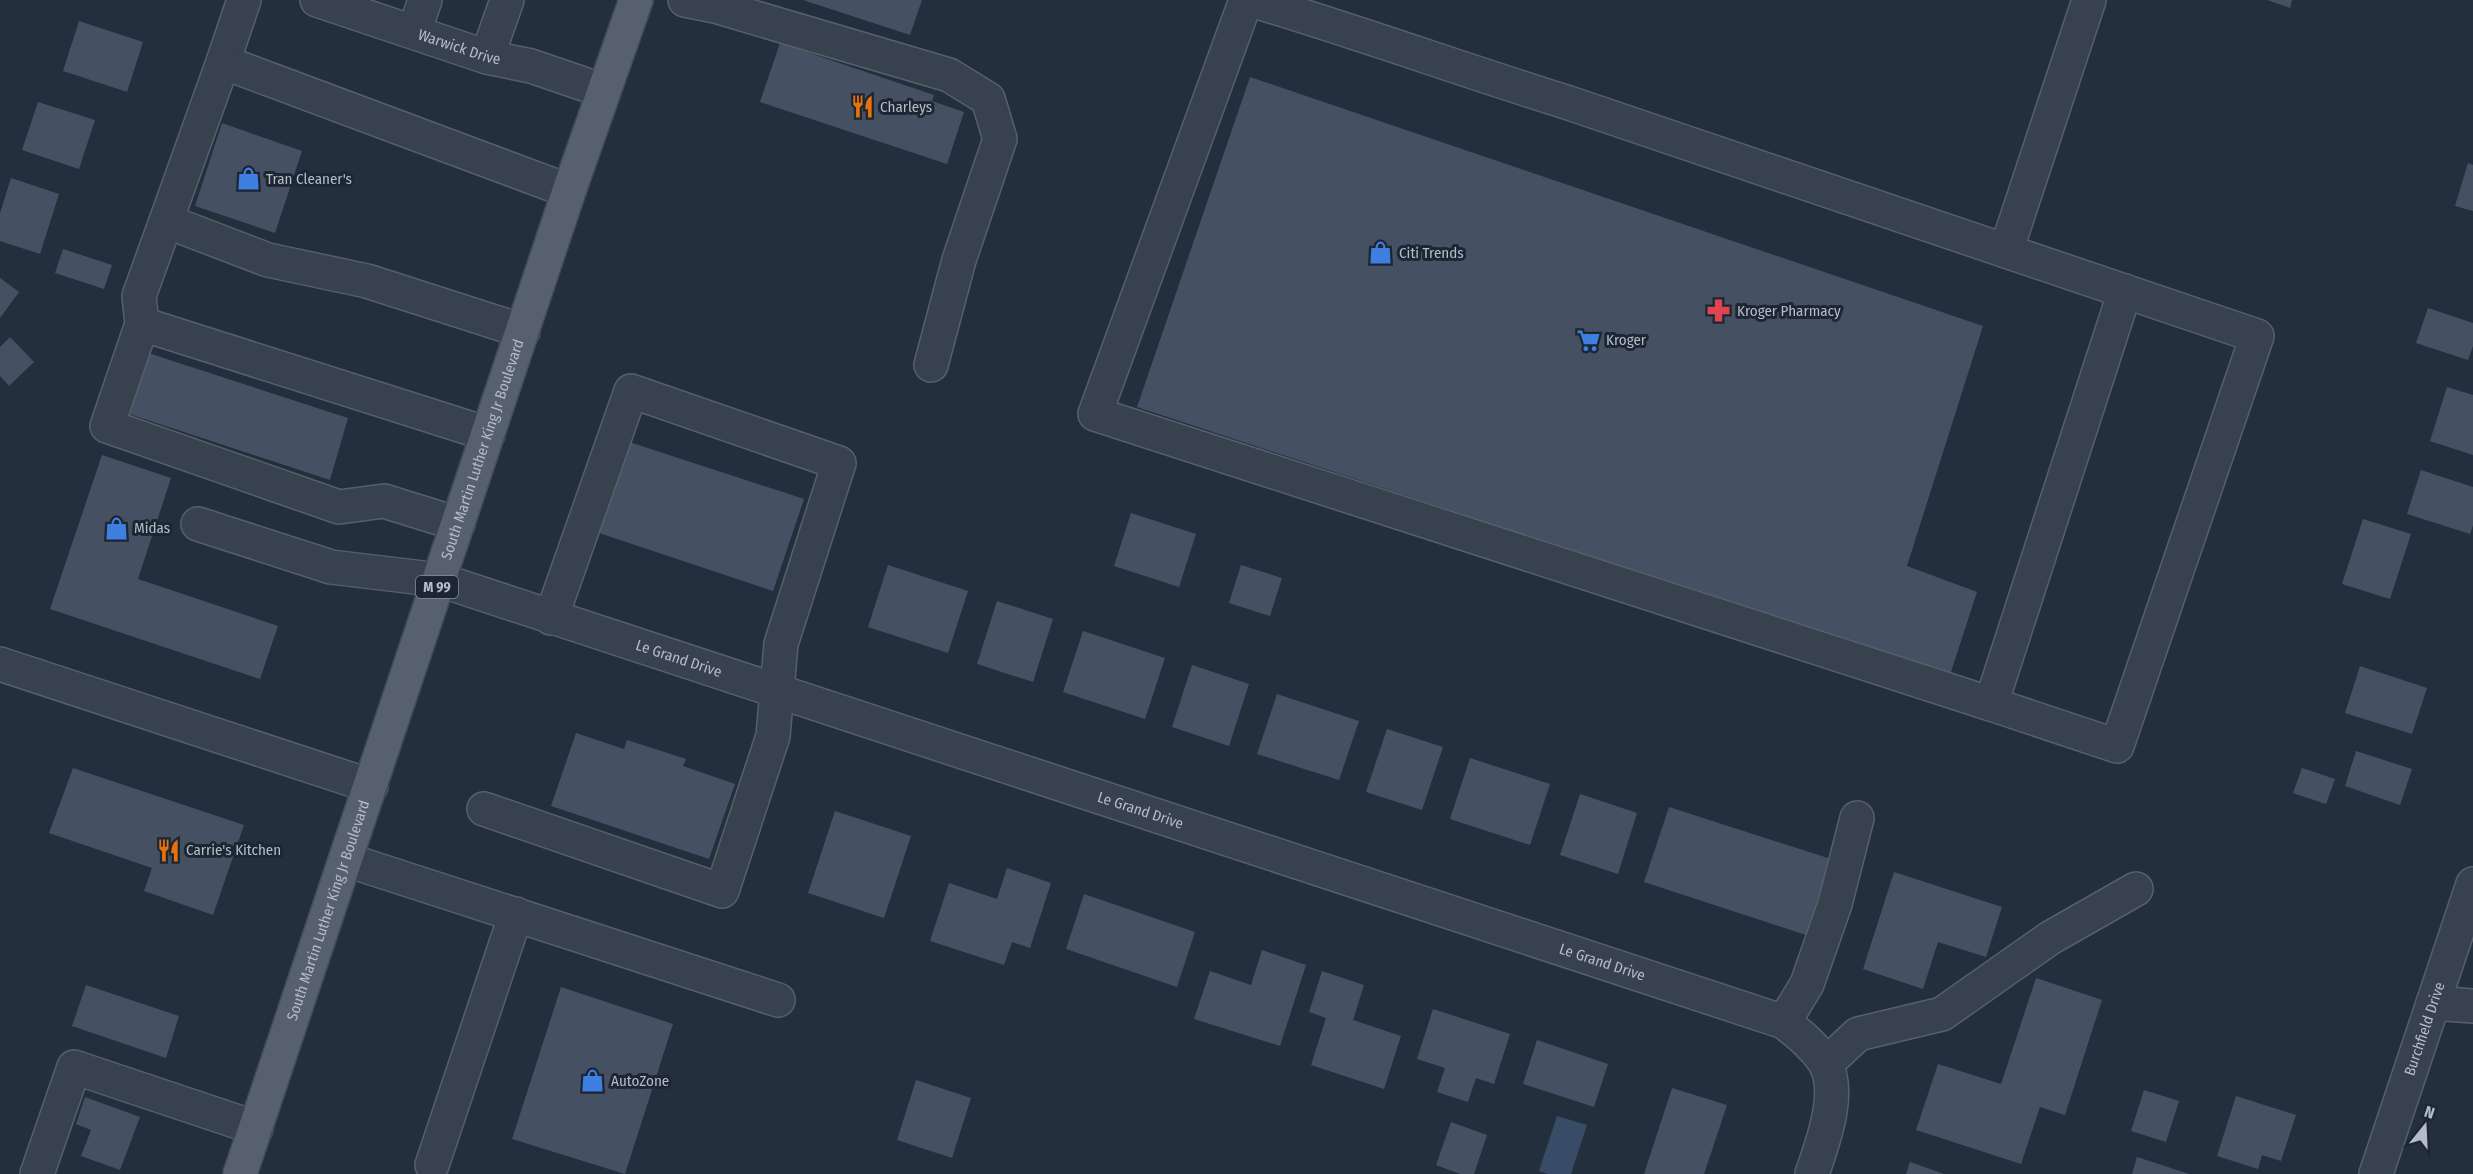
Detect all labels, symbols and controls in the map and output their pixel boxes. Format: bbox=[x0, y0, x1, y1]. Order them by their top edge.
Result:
street label: Warwick Drive bbox=[416, 26, 502, 69]
restaurant icon: Charleys bbox=[849, 94, 875, 120]
place label: Charleys bbox=[880, 98, 932, 116]
shop icon: Tran Cleaner's bbox=[235, 166, 261, 192]
place label: Tran Cleaner's bbox=[266, 170, 352, 188]
shop icon: Citi Trends bbox=[1368, 240, 1394, 266]
place label: Citi Trends bbox=[1399, 244, 1464, 262]
pharmacy icon: Kroger Pharmacy bbox=[1706, 298, 1732, 324]
place label: Kroger Pharmacy bbox=[1737, 302, 1841, 320]
supermarket icon: Kroger bbox=[1575, 327, 1601, 353]
place label: Kroger bbox=[1606, 331, 1647, 349]
street label: South Martin Luther King Jr Boulevard bbox=[437, 337, 528, 562]
shop icon: Midas bbox=[103, 515, 129, 541]
place label: Midas bbox=[134, 519, 170, 537]
road number: M 99 bbox=[416, 576, 458, 598]
street label: Le Grand Drive bbox=[634, 636, 724, 681]
street label: Le Grand Drive bbox=[1095, 788, 1186, 833]
street label: South Martin Luther King Jr Boulevard bbox=[283, 798, 373, 1023]
restaurant icon: Carrie's Kitchen bbox=[155, 837, 181, 863]
place label: Carrie's Kitchen bbox=[186, 841, 281, 859]
street label: Le Grand Drive bbox=[1557, 940, 1647, 985]
street label: Burchfield Drive bbox=[2400, 980, 2449, 1078]
shop icon: AutoZone bbox=[580, 1068, 606, 1094]
place label: AutoZone bbox=[611, 1072, 669, 1090]
north arrow bbox=[2395, 1096, 2455, 1156]
text: N bbox=[2422, 1102, 2437, 1123]

